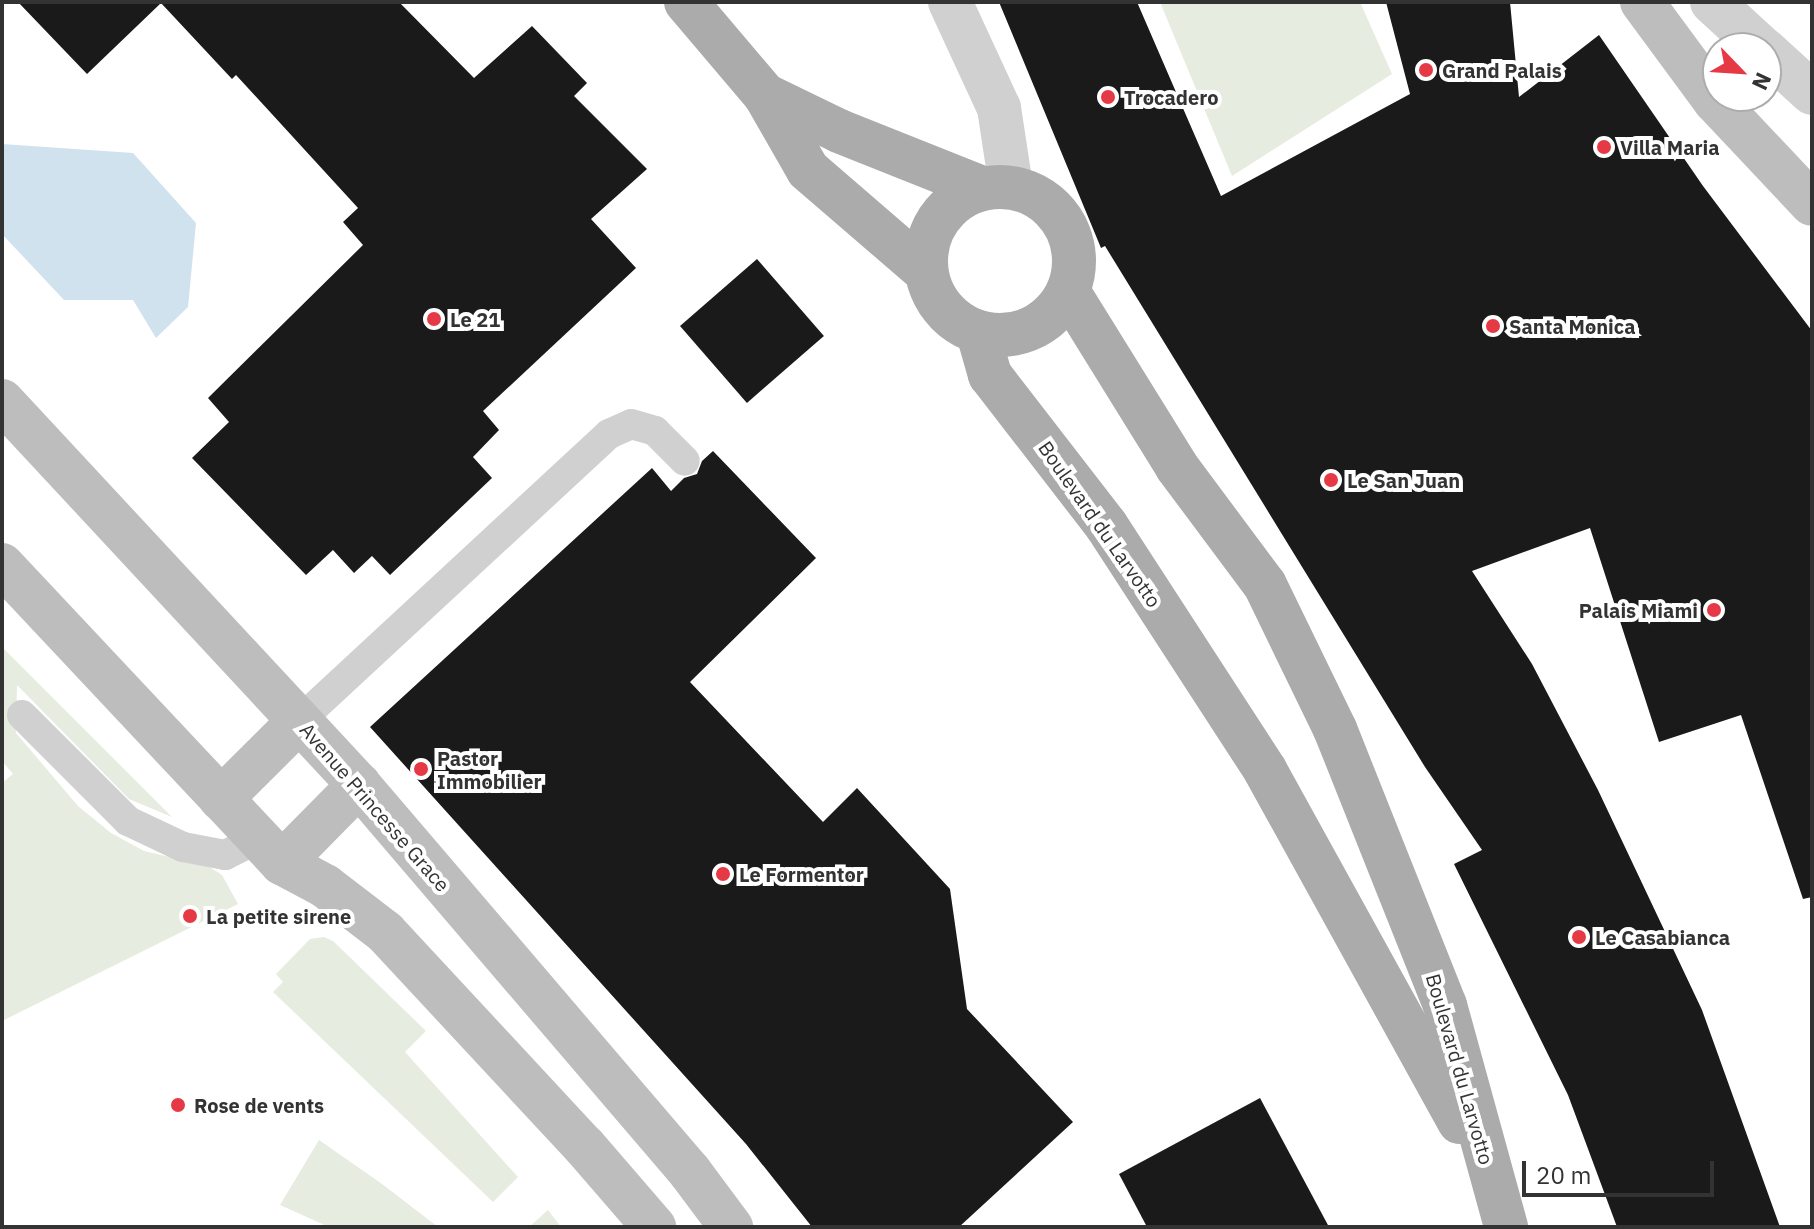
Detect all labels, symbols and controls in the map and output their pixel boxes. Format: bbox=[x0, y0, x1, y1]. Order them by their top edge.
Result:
north arrow bbox=[1702, 32, 1782, 112]
place label: Grand Palais bbox=[1442, 58, 1562, 82]
marker: Grand Palais bbox=[1417, 61, 1435, 79]
text: N bbox=[1746, 68, 1779, 95]
place label: Trocadero bbox=[1124, 85, 1218, 109]
marker: Trocadero bbox=[1099, 88, 1117, 106]
place label: Villa Maria bbox=[1620, 135, 1720, 159]
marker: Villa Maria bbox=[1595, 138, 1613, 156]
place label: Le 21 bbox=[450, 307, 500, 331]
marker: Le 21 bbox=[425, 310, 443, 328]
place label: Santa Monica bbox=[1509, 314, 1636, 338]
marker: Santa Monica bbox=[1484, 317, 1502, 335]
street label: Boulevard du Larvotto bbox=[1034, 436, 1166, 612]
place label: Le San Juan bbox=[1347, 468, 1460, 492]
marker: Le San Juan bbox=[1322, 471, 1340, 489]
place label: Palais Miami bbox=[1579, 598, 1698, 622]
marker: Palais Miami bbox=[1705, 601, 1723, 619]
street label: Avenue Princesse Grace bbox=[295, 718, 455, 896]
place label: Pastor Immobilier bbox=[437, 746, 542, 793]
marker: Pastor Immobilier bbox=[412, 760, 430, 778]
place label: Le Formentor bbox=[739, 862, 864, 886]
marker: Le Formentor bbox=[714, 865, 732, 883]
place label: La petite sirene bbox=[206, 904, 351, 928]
marker: La petite sirene bbox=[181, 907, 199, 925]
place label: Le Casabianca bbox=[1595, 925, 1730, 949]
marker: Le Casabianca bbox=[1570, 928, 1588, 946]
street label: Boulevard du Larvotto bbox=[1421, 971, 1499, 1167]
place label: Rose de vents bbox=[194, 1093, 324, 1117]
marker: Rose de vents bbox=[169, 1096, 187, 1114]
scale bar bbox=[1526, 1145, 1718, 1195]
text: 20 m bbox=[1536, 1159, 1591, 1191]

